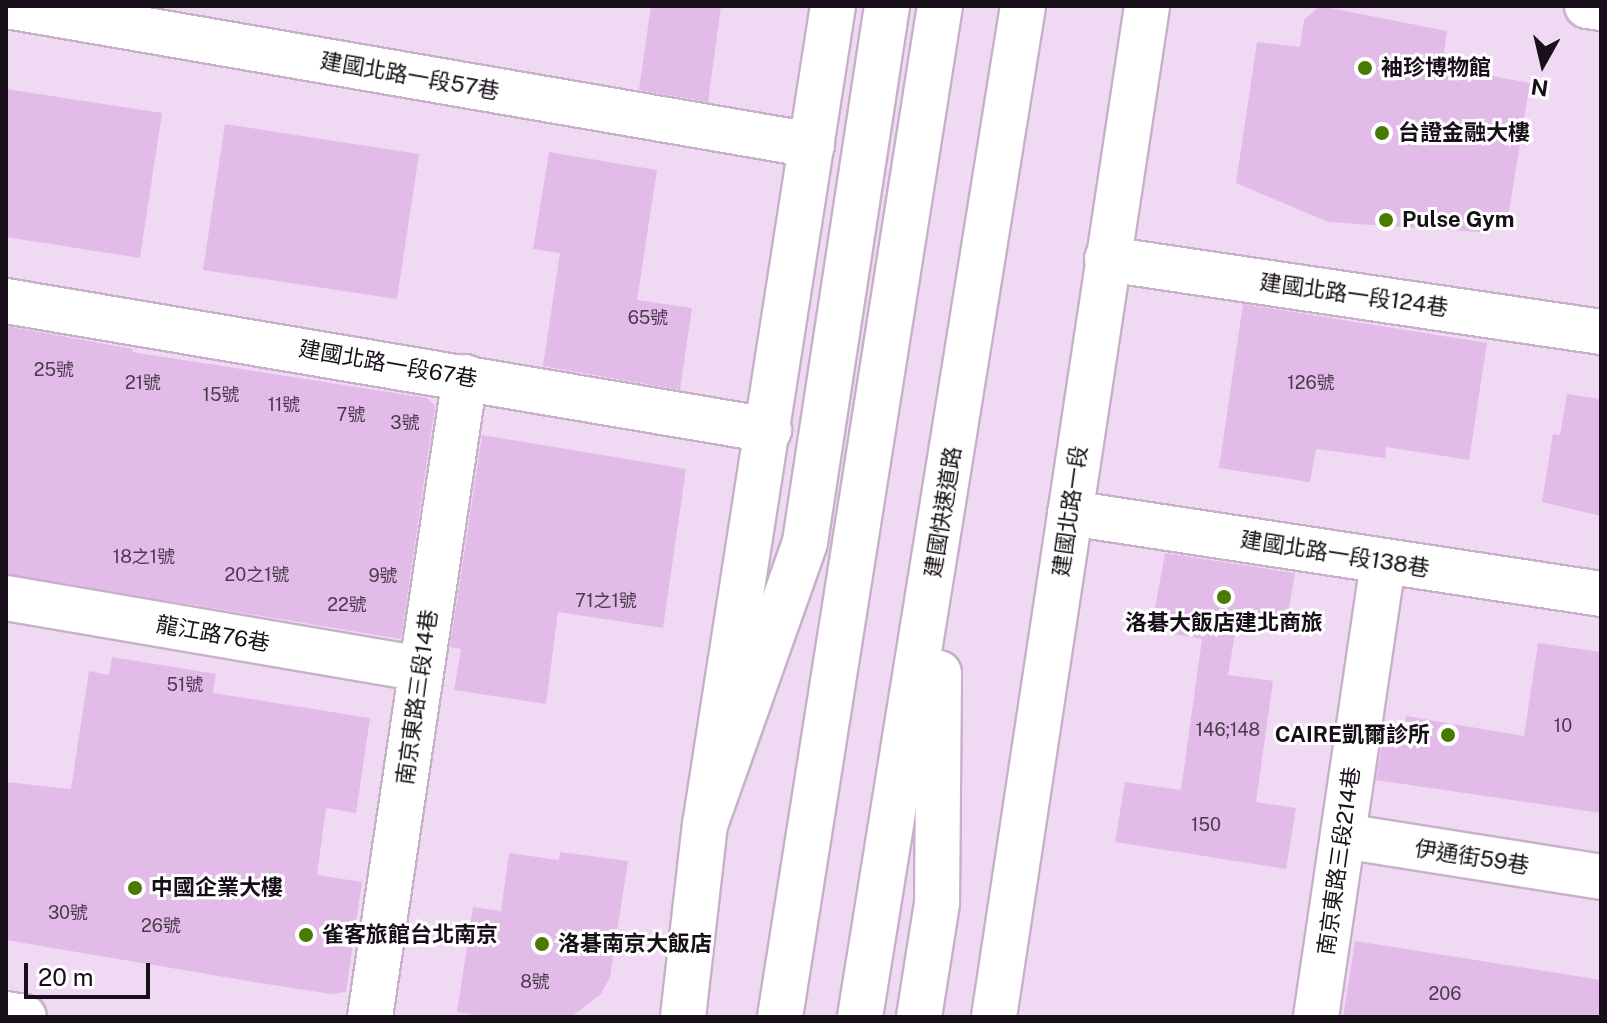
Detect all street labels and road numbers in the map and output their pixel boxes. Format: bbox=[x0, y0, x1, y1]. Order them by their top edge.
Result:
street label: 建國北路一段57巷 bbox=[318, 47, 502, 105]
street label: 建國北路一段124巷 bbox=[1258, 269, 1450, 321]
street label: 建國北路一段67巷 bbox=[297, 335, 479, 393]
street label: 建國北路一段 bbox=[1048, 444, 1092, 578]
street label: 建國快速道路 bbox=[920, 445, 966, 579]
street label: 建國北路一段138巷 bbox=[1239, 526, 1431, 582]
street label: 南京東路三段14巷 bbox=[392, 608, 442, 786]
street label: 龍江路76巷 bbox=[154, 611, 272, 657]
street label: 南京東路三段214巷 bbox=[1313, 765, 1365, 957]
street label: 伊通街59巷 bbox=[1413, 835, 1531, 879]

